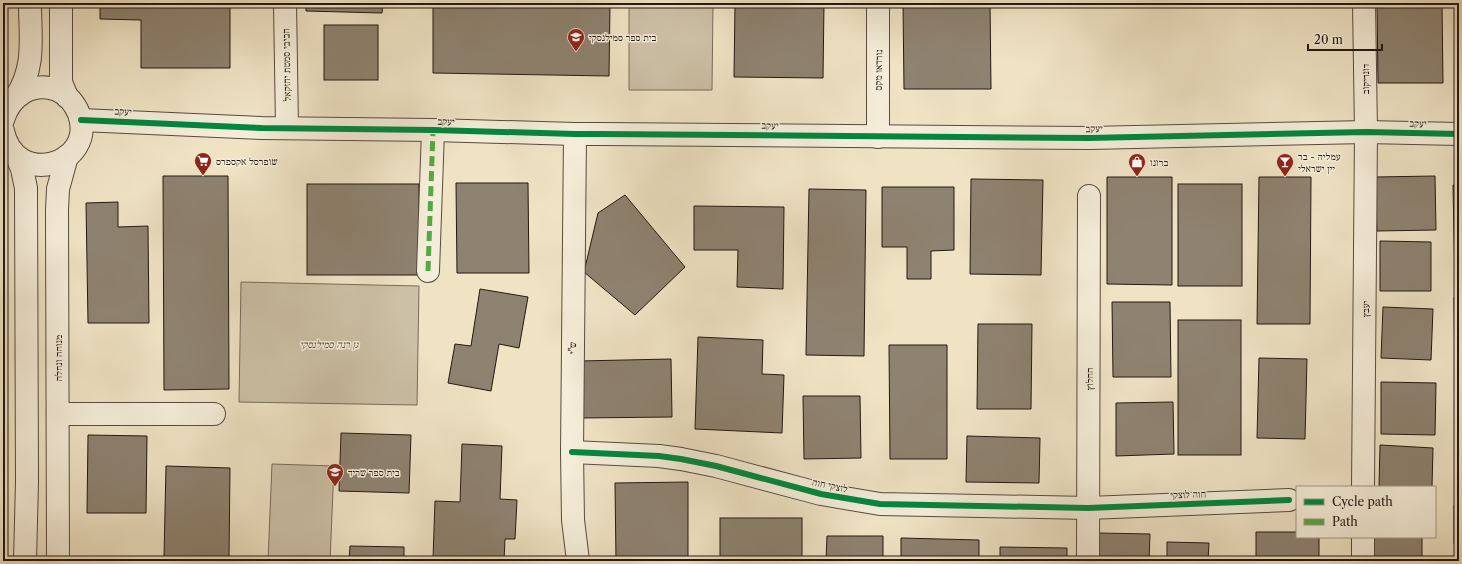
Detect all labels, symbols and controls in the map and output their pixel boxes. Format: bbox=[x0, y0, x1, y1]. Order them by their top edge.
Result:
scale bar bbox=[1308, 26, 1382, 52]
school or university icon: בית ספר סמילנסקי bbox=[566, 27, 586, 52]
street label: חביבי סמטת יחזקאל bbox=[279, 28, 294, 102]
place label: בית ספר סמילנסקי bbox=[589, 31, 657, 44]
text: 20 m bbox=[1314, 32, 1343, 47]
street label: נורדאו מקס bbox=[872, 49, 885, 91]
street label: דונדיקוב bbox=[1359, 63, 1372, 94]
street label: יעקב bbox=[114, 105, 132, 118]
street label: יעקב bbox=[437, 115, 455, 128]
street label: יעקב bbox=[1409, 117, 1427, 130]
street label: יעקב bbox=[761, 119, 779, 132]
street label: יעקב bbox=[1085, 122, 1103, 135]
place label: עמליה - בר יין ישראלי bbox=[1298, 150, 1341, 175]
supermarket icon: שופרסל אקספרס bbox=[193, 151, 213, 176]
shop icon: ברונו bbox=[1127, 152, 1147, 177]
bar icon: עמליה - בר יין ישראלי bbox=[1275, 152, 1295, 177]
place label: שופרסל אקספרס bbox=[216, 155, 278, 168]
place label: ברונו bbox=[1150, 156, 1169, 169]
street label: יעבץ bbox=[1359, 300, 1372, 317]
street label: מנוחה ונחלה bbox=[52, 335, 65, 381]
park label: גן רנה סמילנסקי bbox=[300, 338, 359, 351]
street label: ש"י bbox=[566, 342, 579, 354]
street label: החלוץ bbox=[1083, 368, 1096, 390]
school or university icon: בית ספר שריד bbox=[325, 462, 345, 487]
place label: בית ספר שריד bbox=[348, 466, 400, 479]
street label: לוצקי חוה bbox=[811, 475, 849, 496]
legend bbox=[1296, 486, 1436, 538]
street label: חוה לוצקי bbox=[1170, 487, 1206, 502]
text: Cycle path bbox=[1332, 494, 1393, 509]
text: Path bbox=[1332, 514, 1358, 529]

